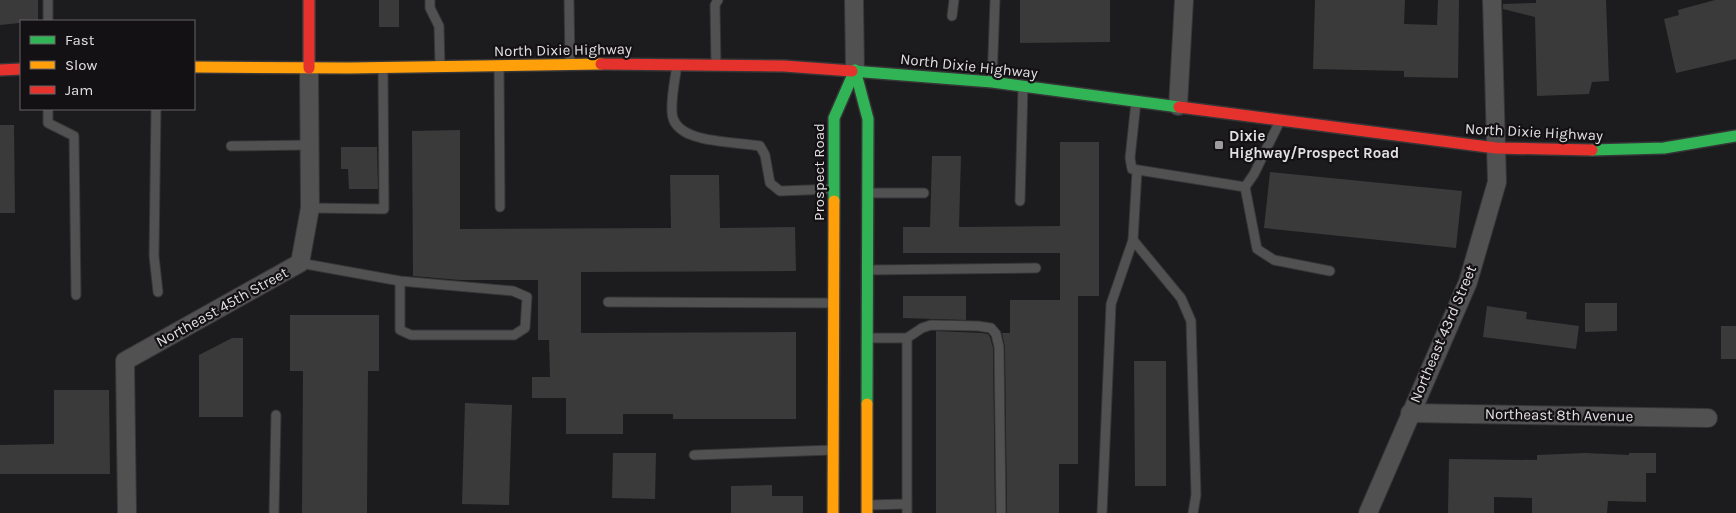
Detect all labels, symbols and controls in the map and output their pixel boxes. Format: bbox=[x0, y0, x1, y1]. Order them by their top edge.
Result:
legend bbox=[20, 20, 195, 110]
text: Fast bbox=[65, 31, 95, 49]
street label: North Dixie Highway bbox=[494, 40, 632, 60]
street label: North Dixie Highway bbox=[899, 50, 1039, 82]
text: Slow bbox=[65, 56, 97, 74]
text: Jam bbox=[65, 81, 93, 99]
street label: North Dixie Highway bbox=[1465, 119, 1603, 145]
street label: Prospect Road bbox=[810, 123, 828, 221]
place label: Dixie Highway/Prospect Road bbox=[1229, 127, 1399, 162]
marker: Dixie Highway/Prospect Road bbox=[1213, 139, 1225, 151]
street label: Northeast 43rd Street bbox=[1406, 262, 1480, 406]
street label: Northeast 45th Street bbox=[153, 263, 291, 351]
street label: Northeast 8th Avenue bbox=[1485, 405, 1633, 425]

